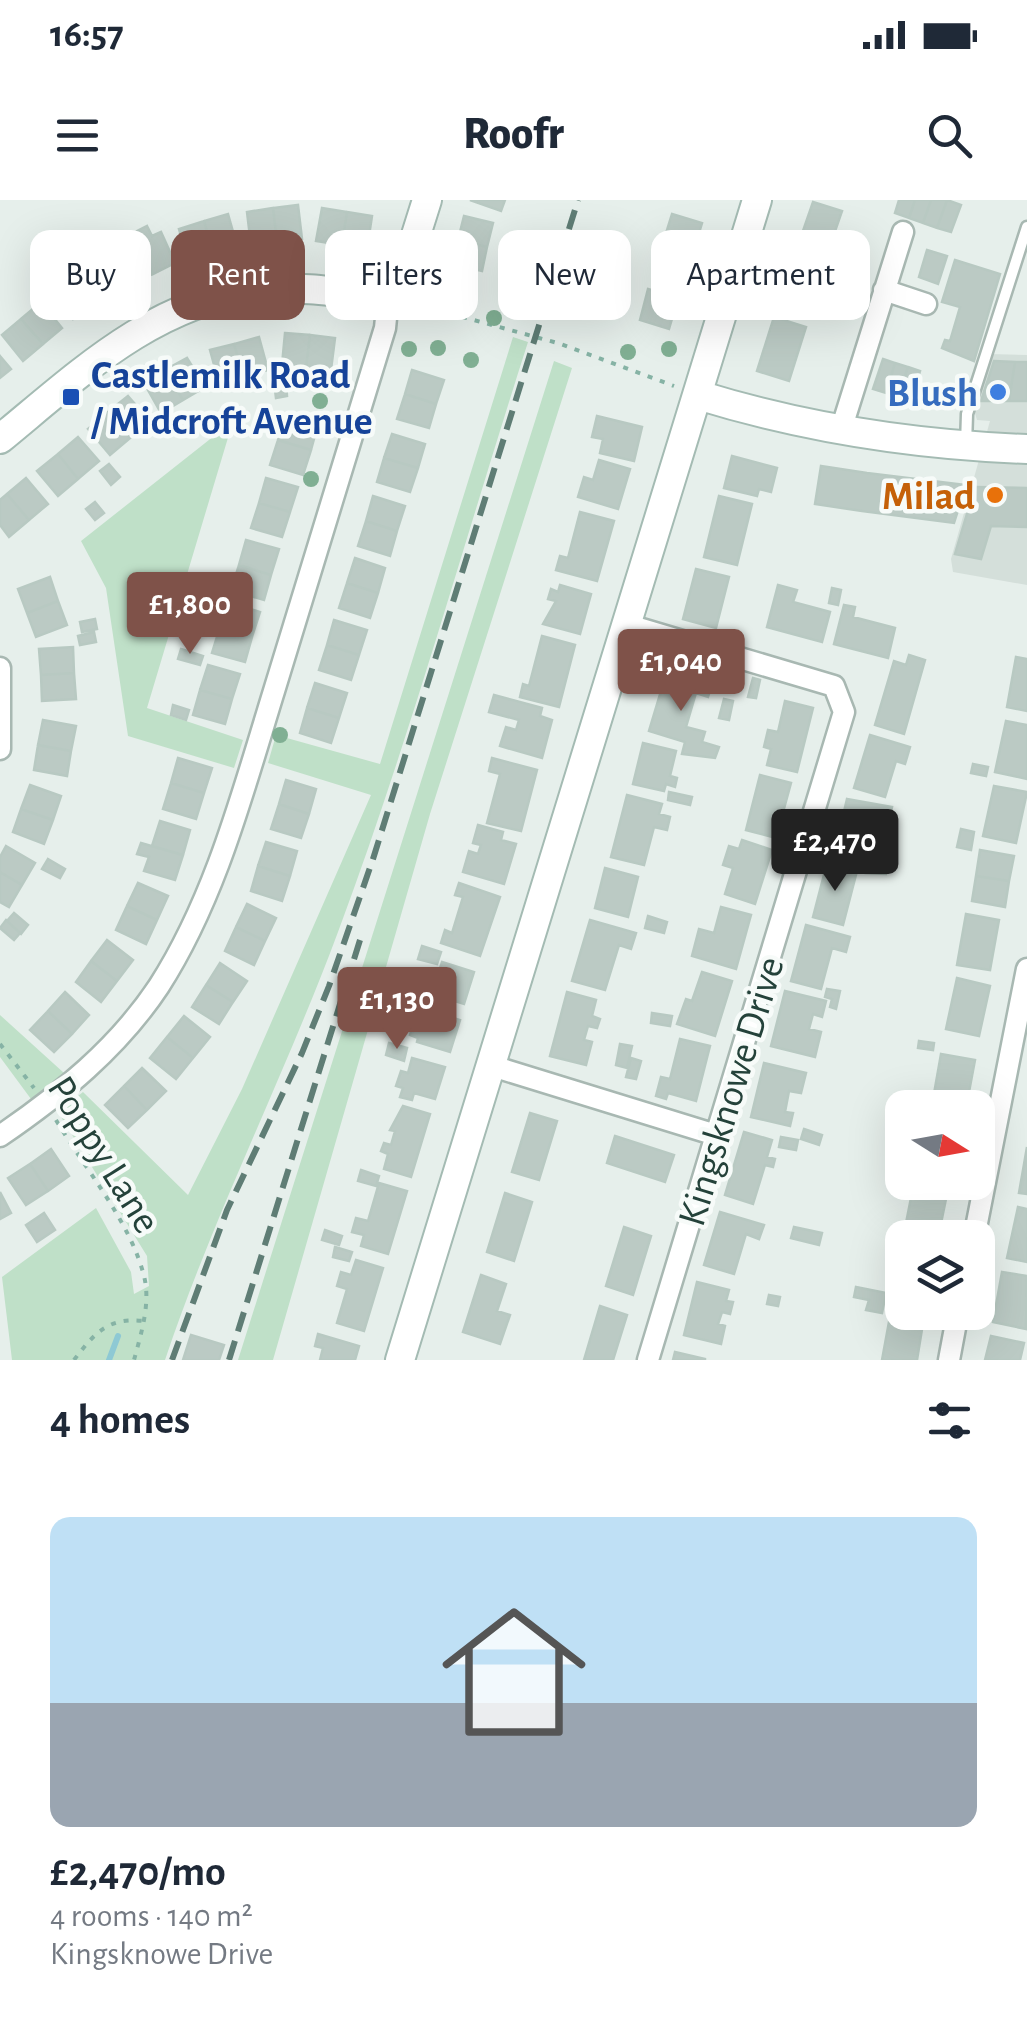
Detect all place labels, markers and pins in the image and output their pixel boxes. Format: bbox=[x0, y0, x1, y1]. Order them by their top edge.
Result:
place label: Castlemilk Road / Midcroft Avenue bbox=[90, 356, 373, 442]
place label: Blush bbox=[887, 374, 978, 414]
marker: Blush bbox=[987, 381, 1009, 403]
marker: Castlemilk Road / Midcroft Avenue bbox=[60, 386, 82, 408]
place label: Milad bbox=[882, 477, 975, 517]
marker: Milad bbox=[984, 484, 1006, 506]
pin: £1,800 bbox=[109, 572, 271, 657]
pin: £1,040 bbox=[600, 629, 762, 714]
pin: £2,470 bbox=[754, 809, 916, 894]
pin: £1,130 bbox=[316, 967, 478, 1052]

